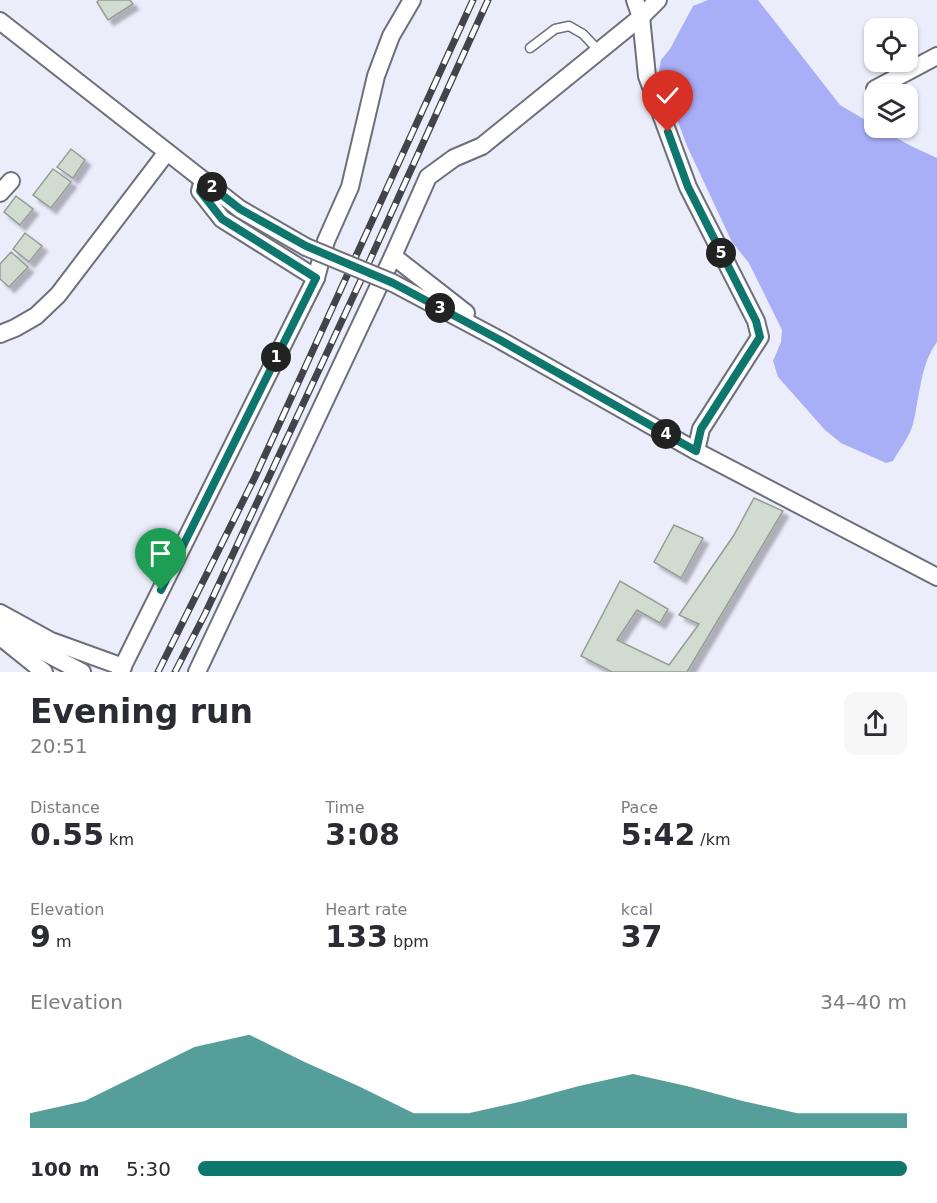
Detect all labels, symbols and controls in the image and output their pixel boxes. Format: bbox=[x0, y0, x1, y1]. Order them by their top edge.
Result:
map controls bbox=[864, 18, 918, 138]
button: locate bbox=[864, 18, 918, 72]
pin bbox=[642, 70, 693, 132]
icon: check bbox=[651, 79, 684, 112]
button: layers bbox=[864, 84, 918, 138]
pin: 2 bbox=[197, 172, 227, 202]
text: 2 bbox=[206, 177, 218, 196]
pin: 5 bbox=[706, 238, 736, 268]
text: 5 bbox=[715, 243, 727, 262]
pin: 3 bbox=[425, 293, 455, 323]
text: 3 bbox=[434, 298, 446, 317]
pin: 1 bbox=[261, 342, 291, 372]
text: 1 bbox=[270, 347, 282, 366]
pin: 4 bbox=[651, 419, 681, 449]
text: 4 bbox=[660, 424, 672, 443]
pin bbox=[135, 528, 186, 590]
icon: arrive bbox=[144, 537, 177, 570]
text: Evening run bbox=[30, 692, 253, 731]
button: share bbox=[844, 692, 907, 755]
text: 20:51 bbox=[30, 734, 88, 758]
text: Distance bbox=[30, 798, 100, 817]
text: Time bbox=[325, 798, 364, 817]
text: Pace bbox=[621, 798, 658, 817]
text: 0.55 bbox=[30, 817, 104, 852]
text: 3:08 bbox=[325, 817, 400, 852]
text: 5:42 bbox=[621, 817, 695, 852]
text: km bbox=[104, 830, 134, 849]
text: /km bbox=[695, 830, 731, 849]
text: Elevation bbox=[30, 900, 104, 919]
text: Heart rate bbox=[325, 900, 407, 919]
text: kcal bbox=[621, 900, 653, 919]
text: 9 bbox=[30, 919, 51, 954]
text: 133 bbox=[325, 919, 388, 954]
text: 37 bbox=[621, 919, 662, 954]
text: m bbox=[51, 932, 72, 951]
text: bpm bbox=[388, 932, 429, 951]
text: Elevation bbox=[30, 990, 123, 1014]
text: 34–40 m bbox=[820, 990, 907, 1014]
text: 100 m bbox=[30, 1157, 100, 1181]
text: 5:30 bbox=[126, 1157, 171, 1181]

